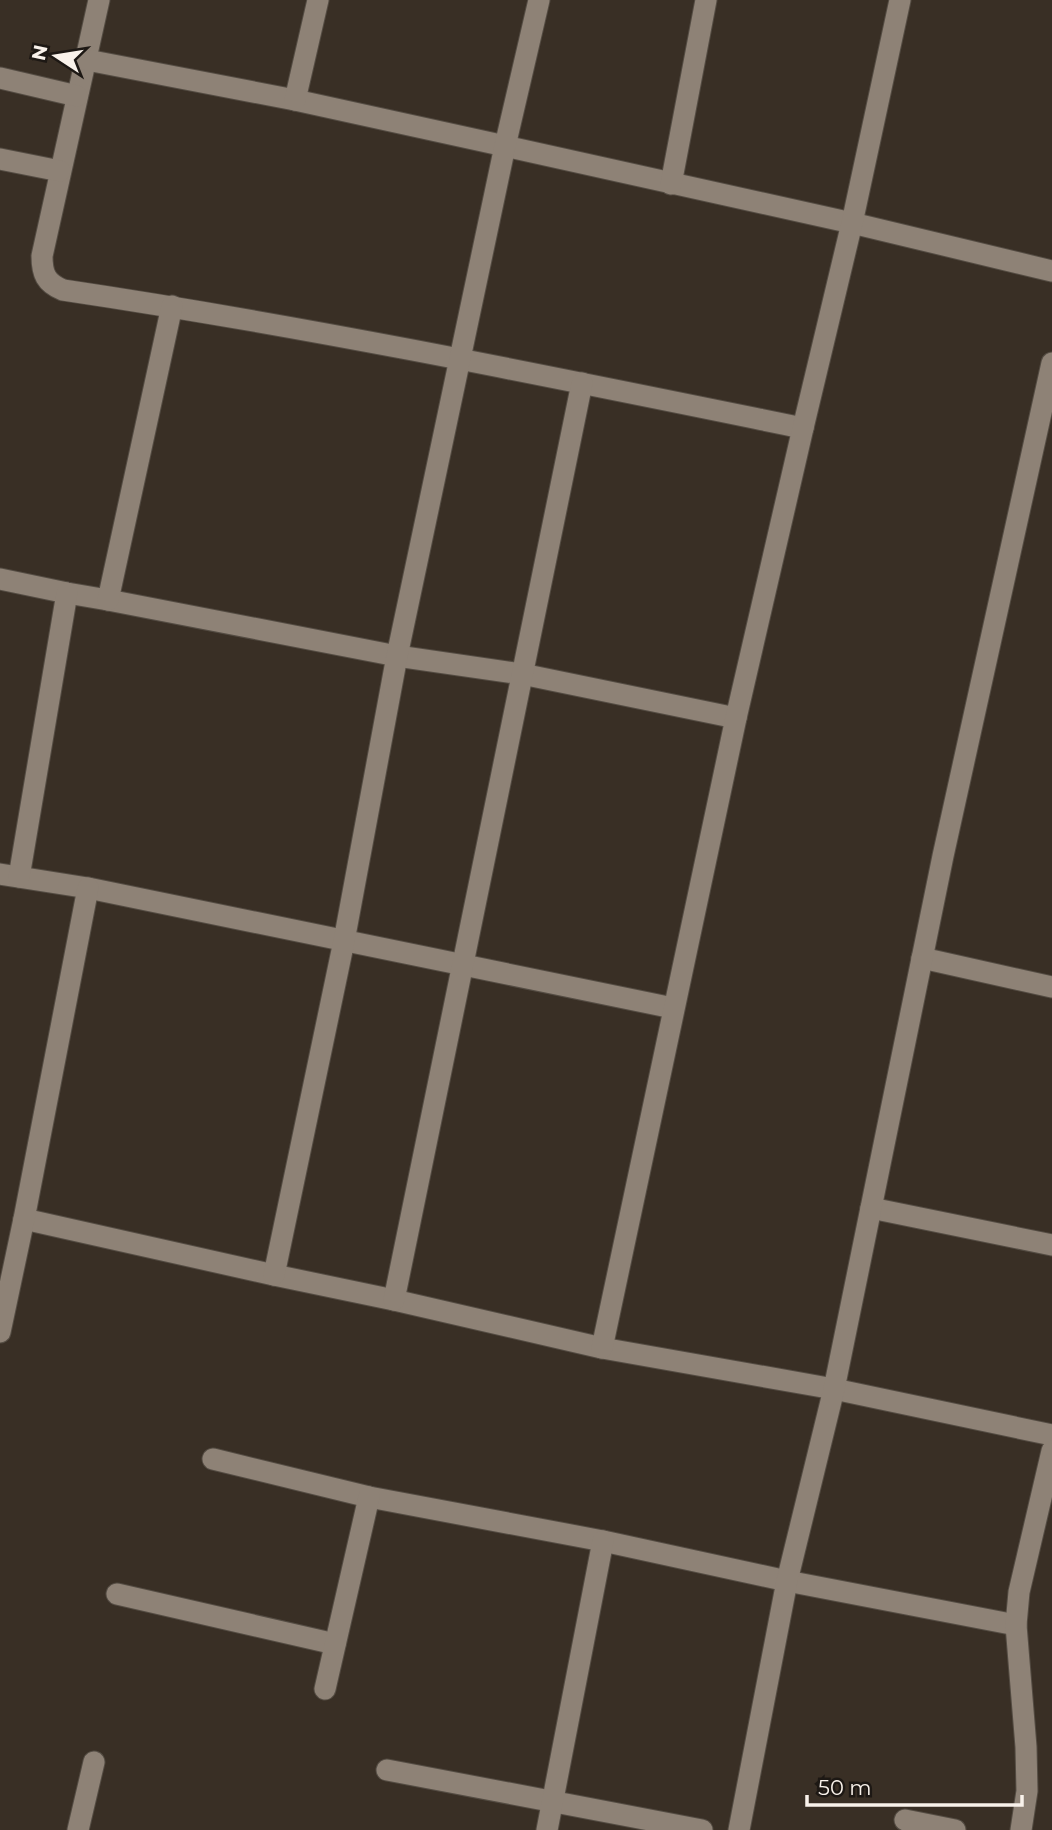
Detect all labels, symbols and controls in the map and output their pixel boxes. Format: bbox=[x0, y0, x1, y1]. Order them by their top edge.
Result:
north arrow bbox=[21, 21, 91, 91]
text: N bbox=[27, 43, 53, 62]
scale bar bbox=[807, 1764, 1022, 1808]
text: 50 m bbox=[818, 1775, 872, 1800]

